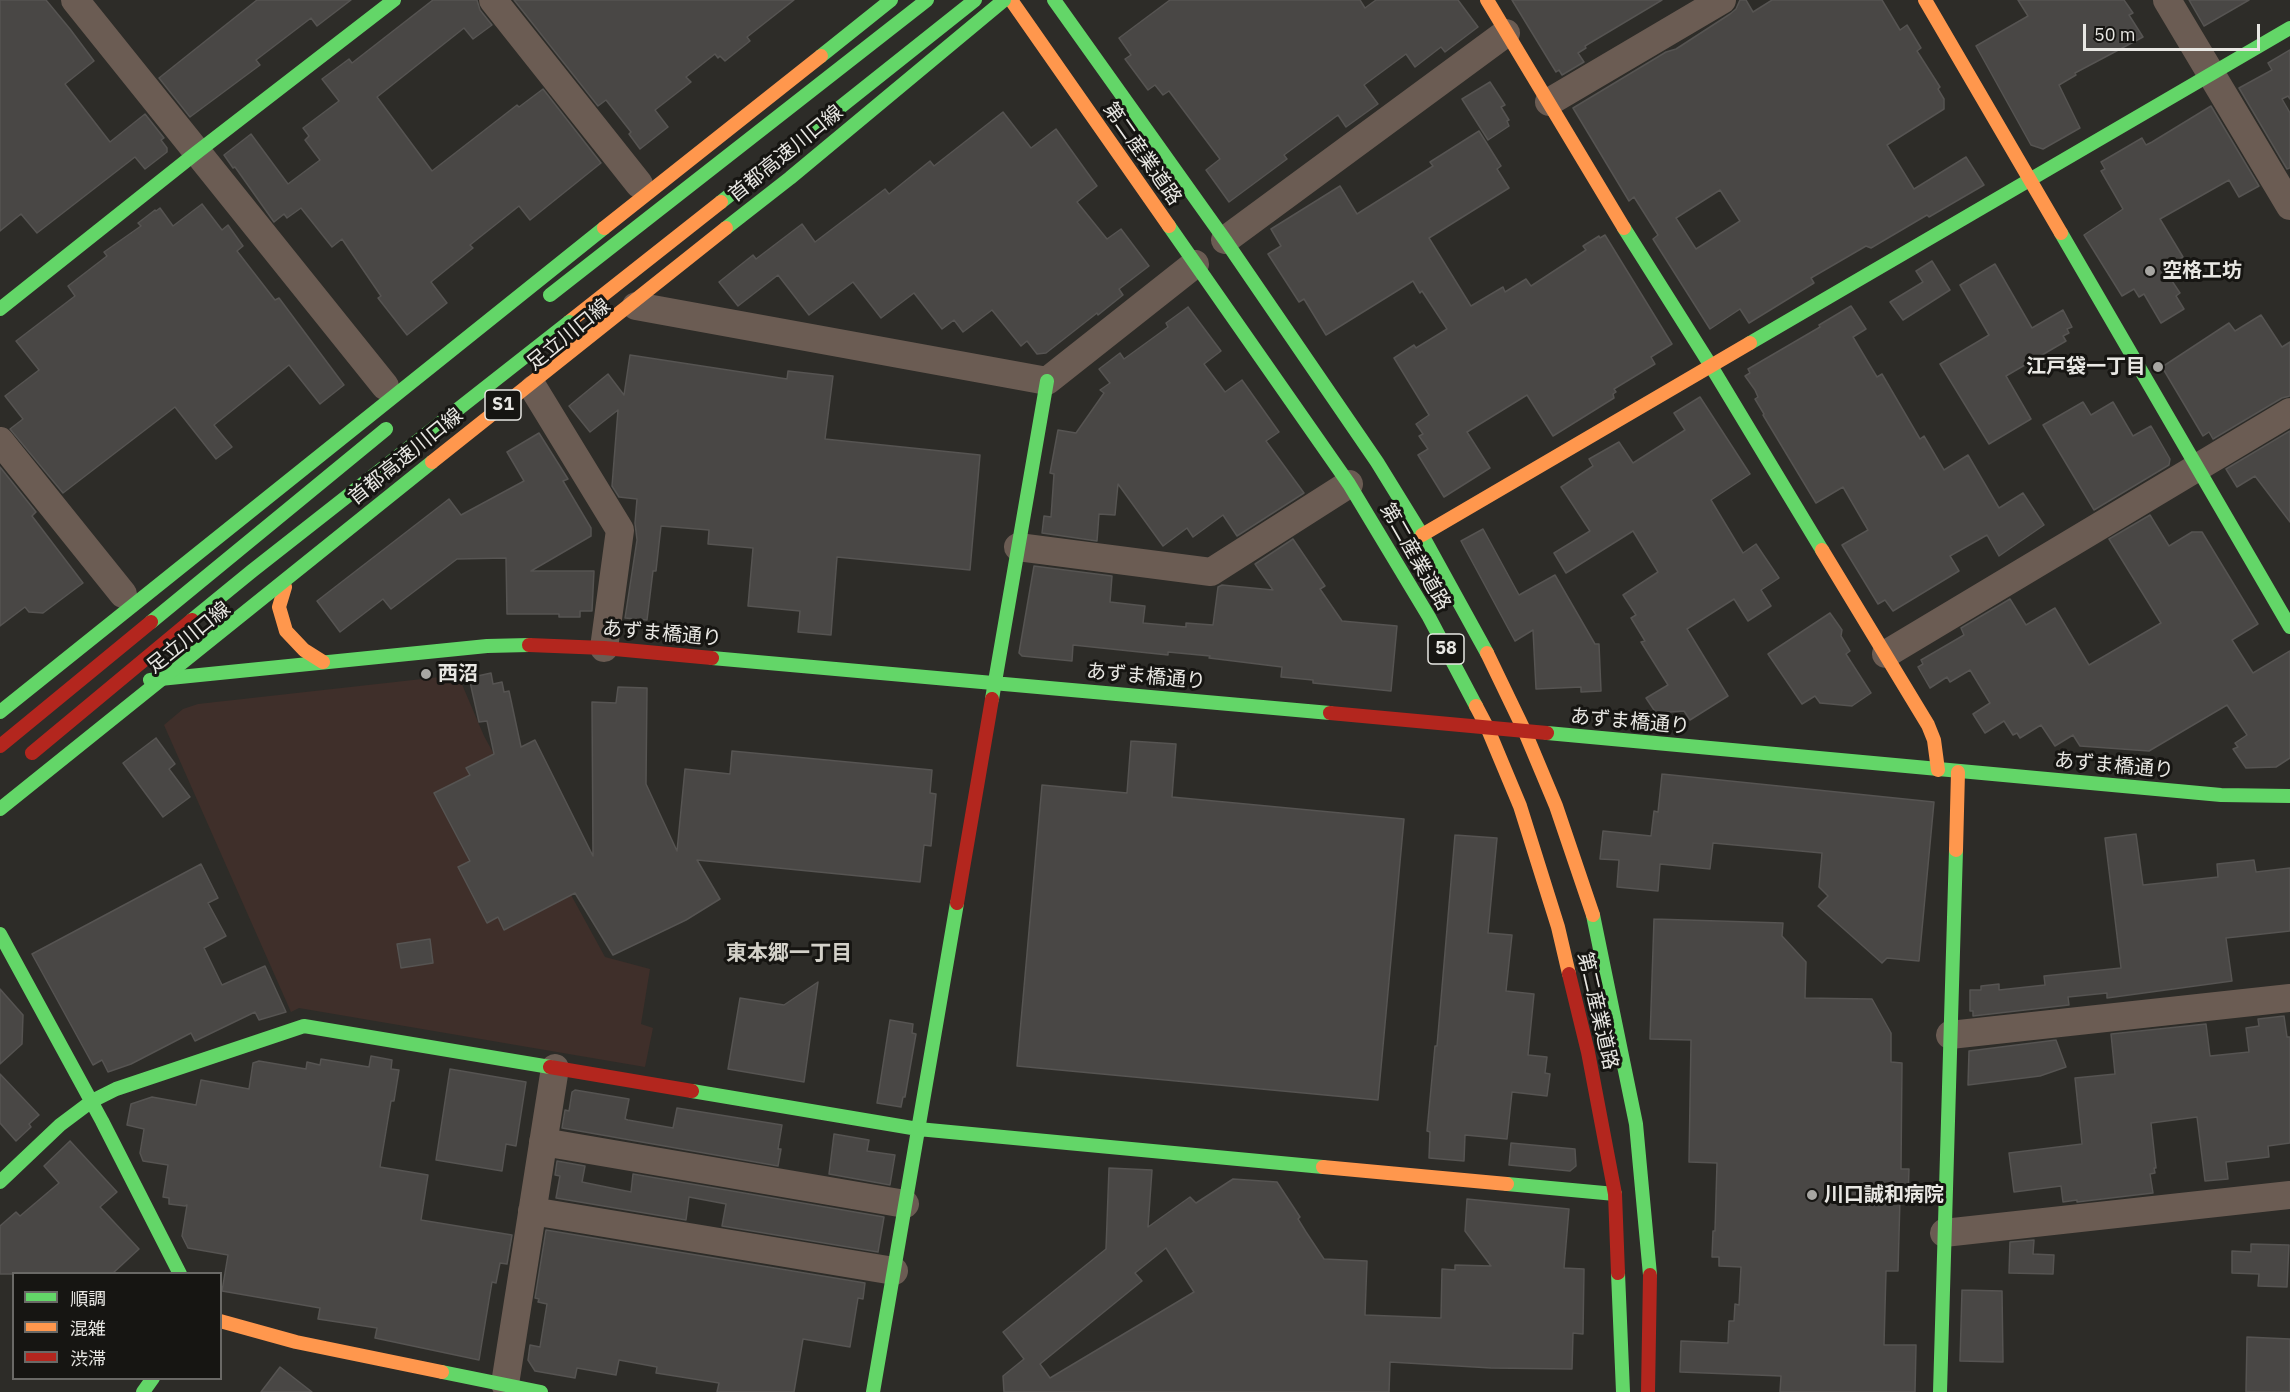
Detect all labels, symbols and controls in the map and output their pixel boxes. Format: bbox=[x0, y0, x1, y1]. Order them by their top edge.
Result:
scale bar bbox=[2086, 12, 2263, 50]
text: 50 m bbox=[2094, 23, 2136, 46]
street label: 第二産業道路 bbox=[1098, 98, 1186, 210]
street label: 首都高速川口線 bbox=[724, 101, 848, 207]
place label: 空格工坊 bbox=[2162, 259, 2242, 283]
marker: 空格工坊 bbox=[2143, 264, 2157, 278]
street label: 足立川口線 bbox=[523, 294, 615, 376]
place label: 江戸袋一丁目 bbox=[2026, 355, 2146, 379]
marker: 江戸袋一丁目 bbox=[2151, 360, 2165, 374]
road number: S1 bbox=[485, 390, 521, 420]
street label: 首都高速川口線 bbox=[344, 404, 468, 510]
street label: 第二産業道路 bbox=[1375, 499, 1455, 615]
street label: 足立川口線 bbox=[143, 597, 235, 679]
street label: あずま橋通り bbox=[601, 617, 723, 651]
road number: 58 bbox=[1428, 634, 1464, 664]
street label: あずま橋通り bbox=[1085, 660, 1207, 694]
place label: 西沼 bbox=[438, 662, 478, 686]
marker: 西沼 bbox=[419, 667, 433, 681]
street label: あずま橋通り bbox=[1569, 705, 1691, 739]
street label: あずま橋通り bbox=[2053, 749, 2175, 783]
district label: 東本郷一丁目 bbox=[726, 941, 852, 967]
street label: 第二産業道路 bbox=[1572, 950, 1622, 1072]
place label: 川口誠和病院 bbox=[1824, 1183, 1944, 1207]
marker: 川口誠和病院 bbox=[1805, 1188, 1819, 1202]
legend bbox=[12, 1272, 222, 1380]
text: 順調 bbox=[70, 1287, 106, 1310]
text: 混雑 bbox=[70, 1317, 106, 1340]
text: 渋滞 bbox=[70, 1347, 106, 1370]

